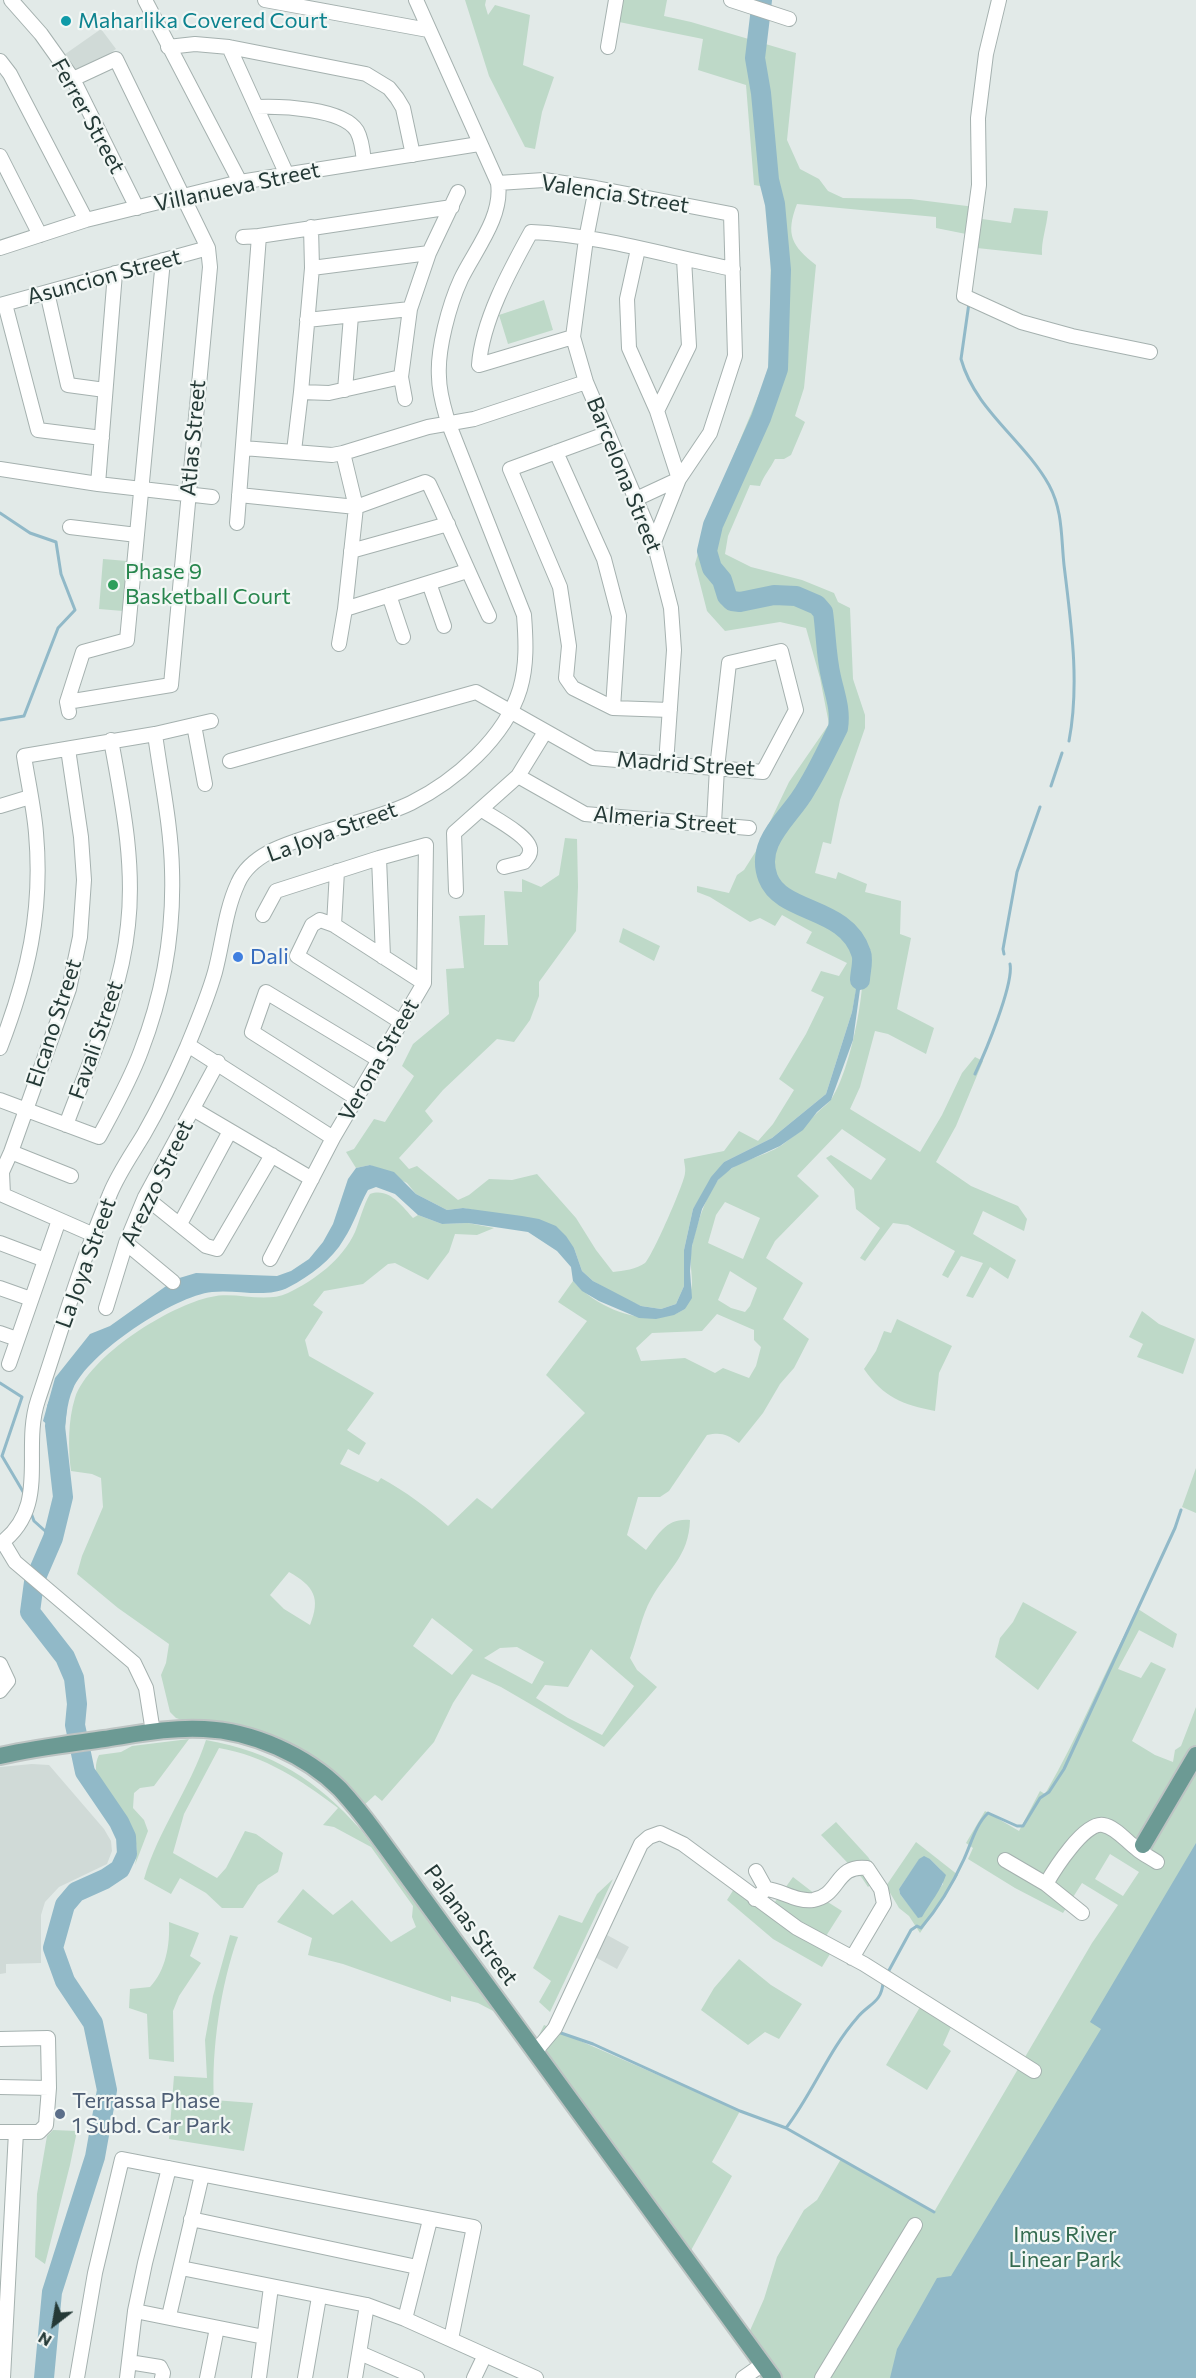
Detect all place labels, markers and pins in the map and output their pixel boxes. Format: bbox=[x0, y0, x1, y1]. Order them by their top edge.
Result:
place label: Maharlika Covered Court bbox=[78, 8, 328, 34]
marker: Maharlika Covered Court bbox=[59, 14, 73, 28]
place label: Phase 9 Basketball Court bbox=[125, 559, 291, 610]
marker: Phase 9 Basketball Court bbox=[106, 578, 120, 592]
place label: Dali bbox=[250, 944, 289, 970]
marker: Dali bbox=[231, 950, 245, 964]
place label: Terrassa Phase 1 Subd. Car Park bbox=[72, 2088, 232, 2140]
marker: Terrassa Phase 1 Subd. Car Park bbox=[53, 2107, 67, 2121]

